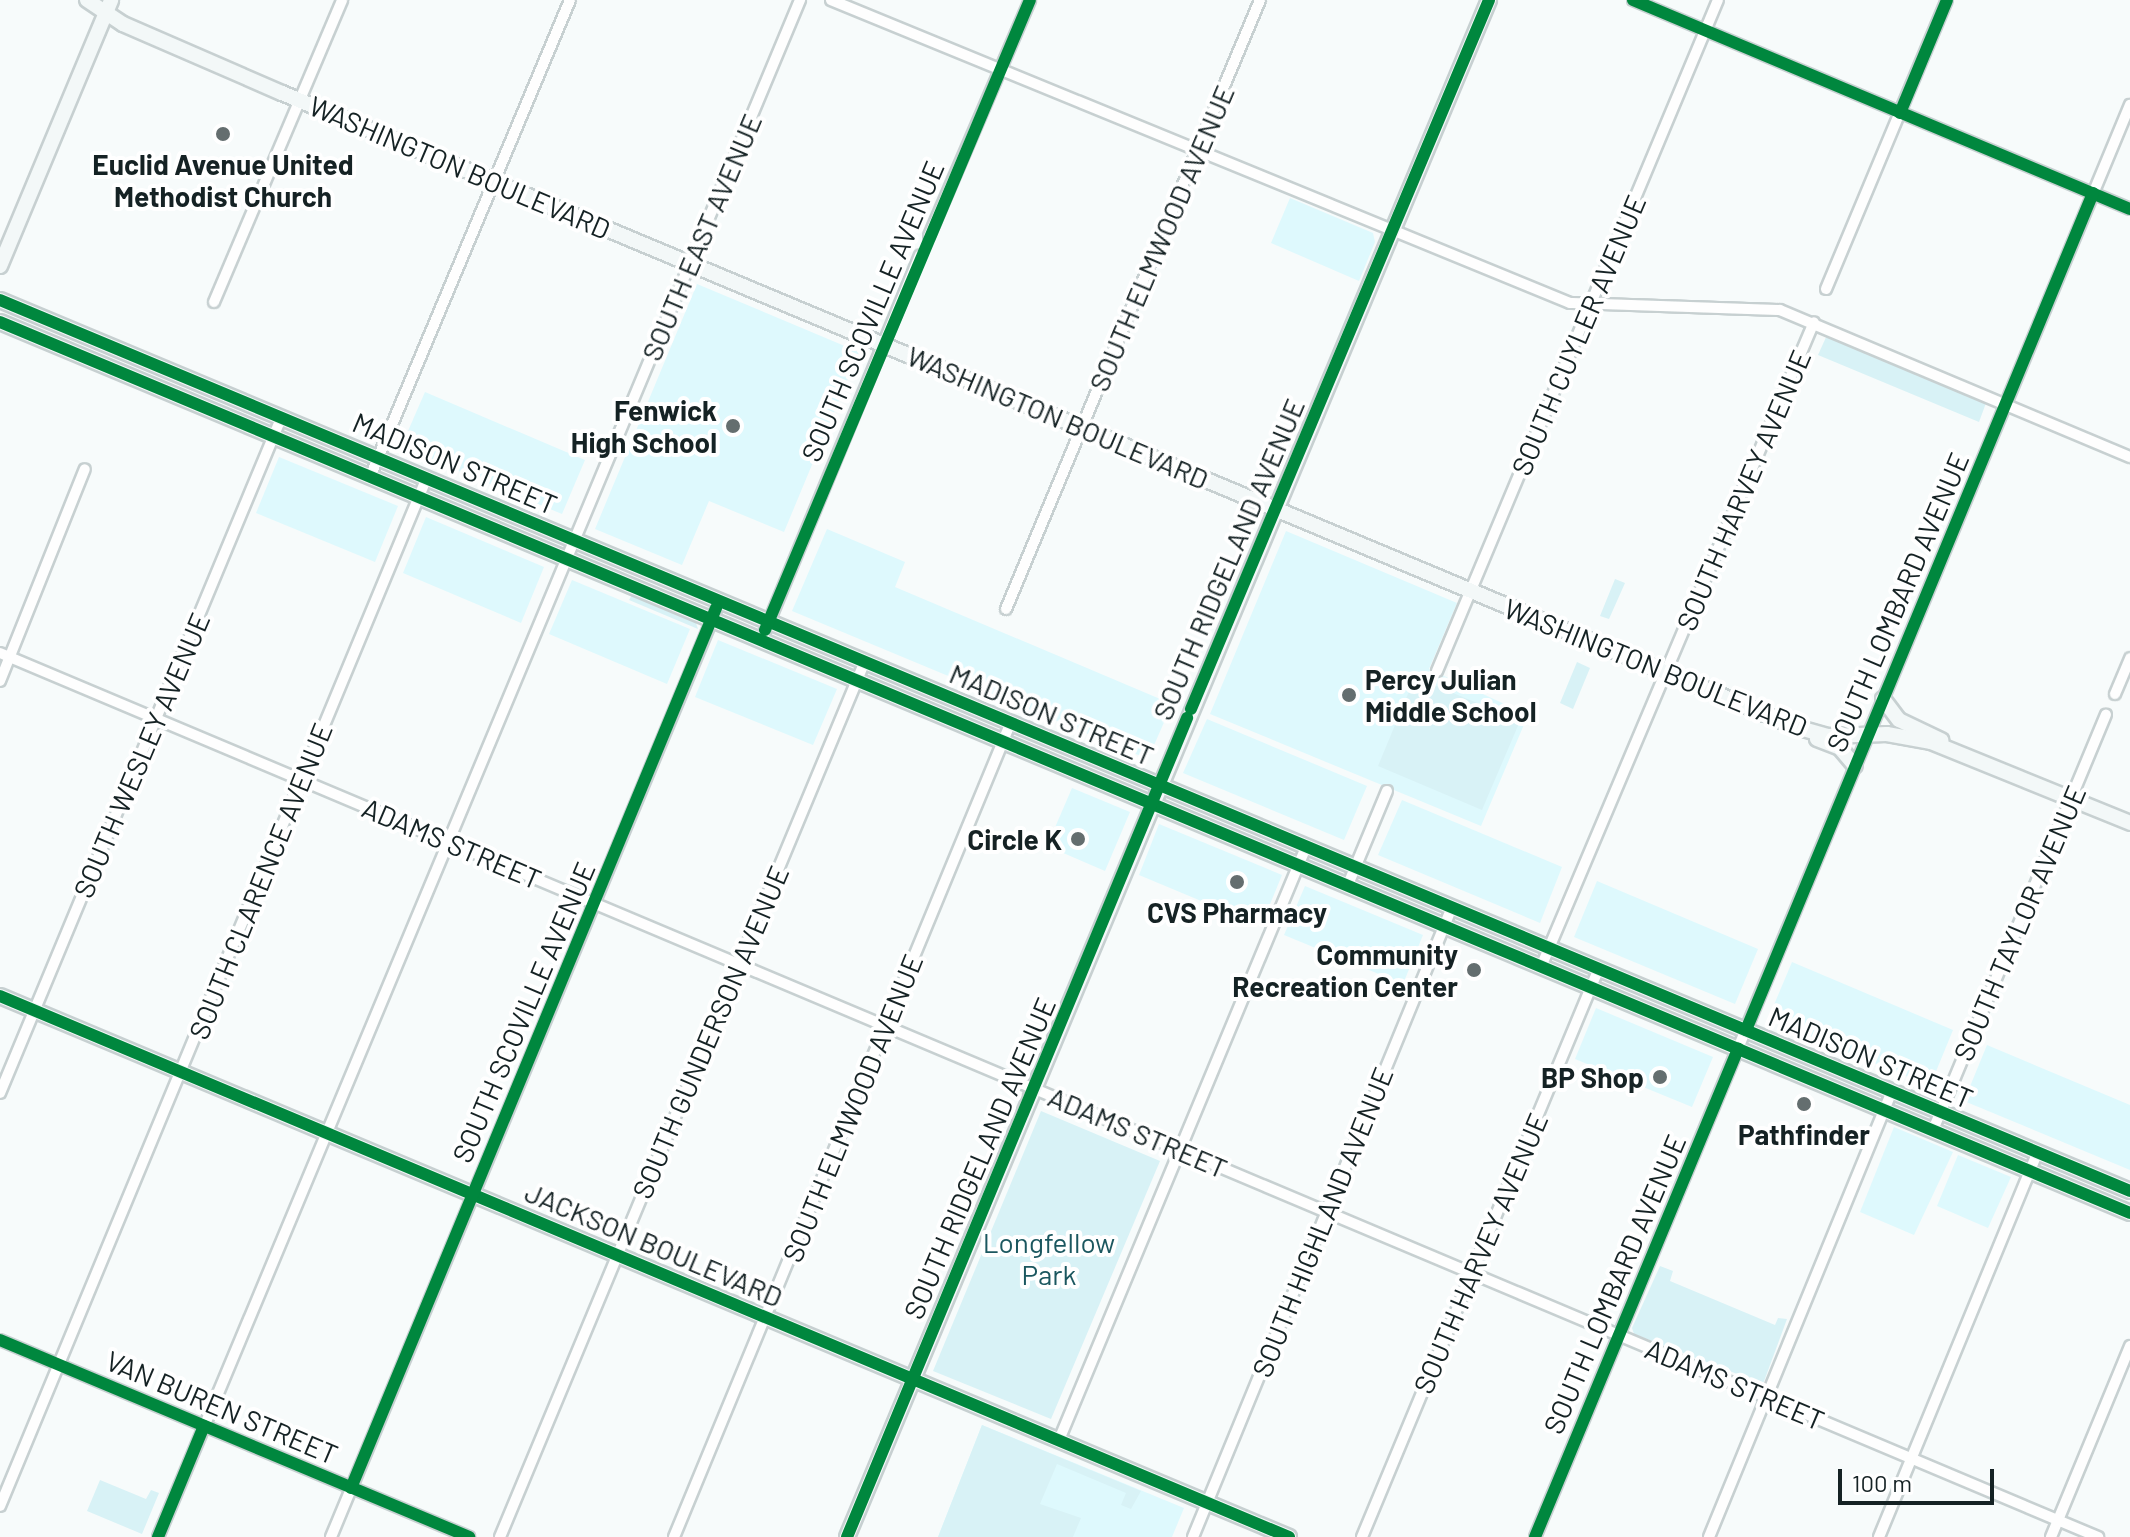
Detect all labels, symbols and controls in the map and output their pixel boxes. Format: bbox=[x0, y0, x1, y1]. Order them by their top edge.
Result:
street label: SOUTH ELMWOOD AVENUE bbox=[1081, 80, 1241, 396]
street label: WASHINGTON BOULEVARD bbox=[304, 88, 616, 246]
street label: SOUTH EAST AVENUE bbox=[634, 109, 768, 365]
marker: Euclid Avenue United Methodist Church bbox=[214, 125, 232, 143]
place label: Euclid Avenue United Methodist Church bbox=[92, 147, 354, 213]
street label: SOUTH SCOVILLE AVENUE bbox=[793, 156, 951, 466]
street label: SOUTH CUYLER AVENUE bbox=[1504, 190, 1652, 480]
street label: WASHINGTON BOULEVARD bbox=[902, 338, 1214, 496]
street label: SOUTH HARVEY AVENUE bbox=[1669, 345, 1817, 635]
place label: Fenwick High School bbox=[571, 393, 717, 459]
street label: SOUTH RIDGELAND AVENUE bbox=[1145, 393, 1311, 725]
street label: MADISON STREET bbox=[348, 405, 562, 521]
marker: Fenwick High School bbox=[724, 417, 742, 435]
street label: SOUTH LOMBARD AVENUE bbox=[1819, 447, 1975, 757]
street label: WASHINGTON BOULEVARD bbox=[1500, 591, 1812, 743]
street label: SOUTH WESLEY AVENUE bbox=[66, 607, 216, 903]
street label: MADISON STREET bbox=[945, 656, 1159, 772]
place label: Percy Julian Middle School bbox=[1365, 662, 1537, 728]
marker: Percy Julian Middle School bbox=[1340, 686, 1358, 704]
street label: SOUTH CLARENCE AVENUE bbox=[181, 718, 339, 1044]
street label: SOUTH TAYLOR AVENUE bbox=[1946, 780, 2092, 1066]
street label: ADAMS STREET bbox=[357, 790, 547, 896]
place label: Circle K bbox=[967, 822, 1062, 856]
marker: Circle K bbox=[1069, 830, 1087, 848]
street label: SOUTH SCOVILLE AVENUE bbox=[444, 857, 602, 1167]
street label: SOUTH GUNDERSON AVENUE bbox=[625, 861, 795, 1203]
marker: CVS Pharmacy bbox=[1228, 873, 1246, 891]
place label: CVS Pharmacy bbox=[1147, 895, 1327, 929]
place label: Community Recreation Center bbox=[1232, 937, 1458, 1003]
street label: SOUTH ELMWOOD AVENUE bbox=[775, 949, 929, 1267]
marker: Community Recreation Center bbox=[1465, 961, 1483, 979]
street label: SOUTH RIDGELAND AVENUE bbox=[896, 992, 1062, 1324]
street label: MADISON STREET bbox=[1764, 999, 1978, 1115]
place label: BP Shop bbox=[1541, 1060, 1644, 1094]
street label: SOUTH HIGHLAND AVENUE bbox=[1244, 1062, 1400, 1382]
marker: BP Shop bbox=[1651, 1068, 1669, 1086]
street label: ADAMS STREET bbox=[1043, 1079, 1233, 1185]
marker: Pathfinder bbox=[1795, 1095, 1813, 1113]
street label: SOUTH HARVEY AVENUE bbox=[1406, 1108, 1554, 1398]
place label: Pathfinder bbox=[1738, 1117, 1870, 1151]
street label: SOUTH LOMBARD AVENUE bbox=[1536, 1129, 1692, 1439]
street label: JACKSON BOULEVARD bbox=[520, 1175, 788, 1313]
park label: Longfellow Park bbox=[983, 1225, 1115, 1291]
street label: ADAMS STREET bbox=[1640, 1331, 1830, 1437]
street label: VAN BUREN STREET bbox=[101, 1343, 343, 1471]
scale bar bbox=[1842, 1453, 1998, 1503]
text: 100 m bbox=[1852, 1468, 1912, 1497]

